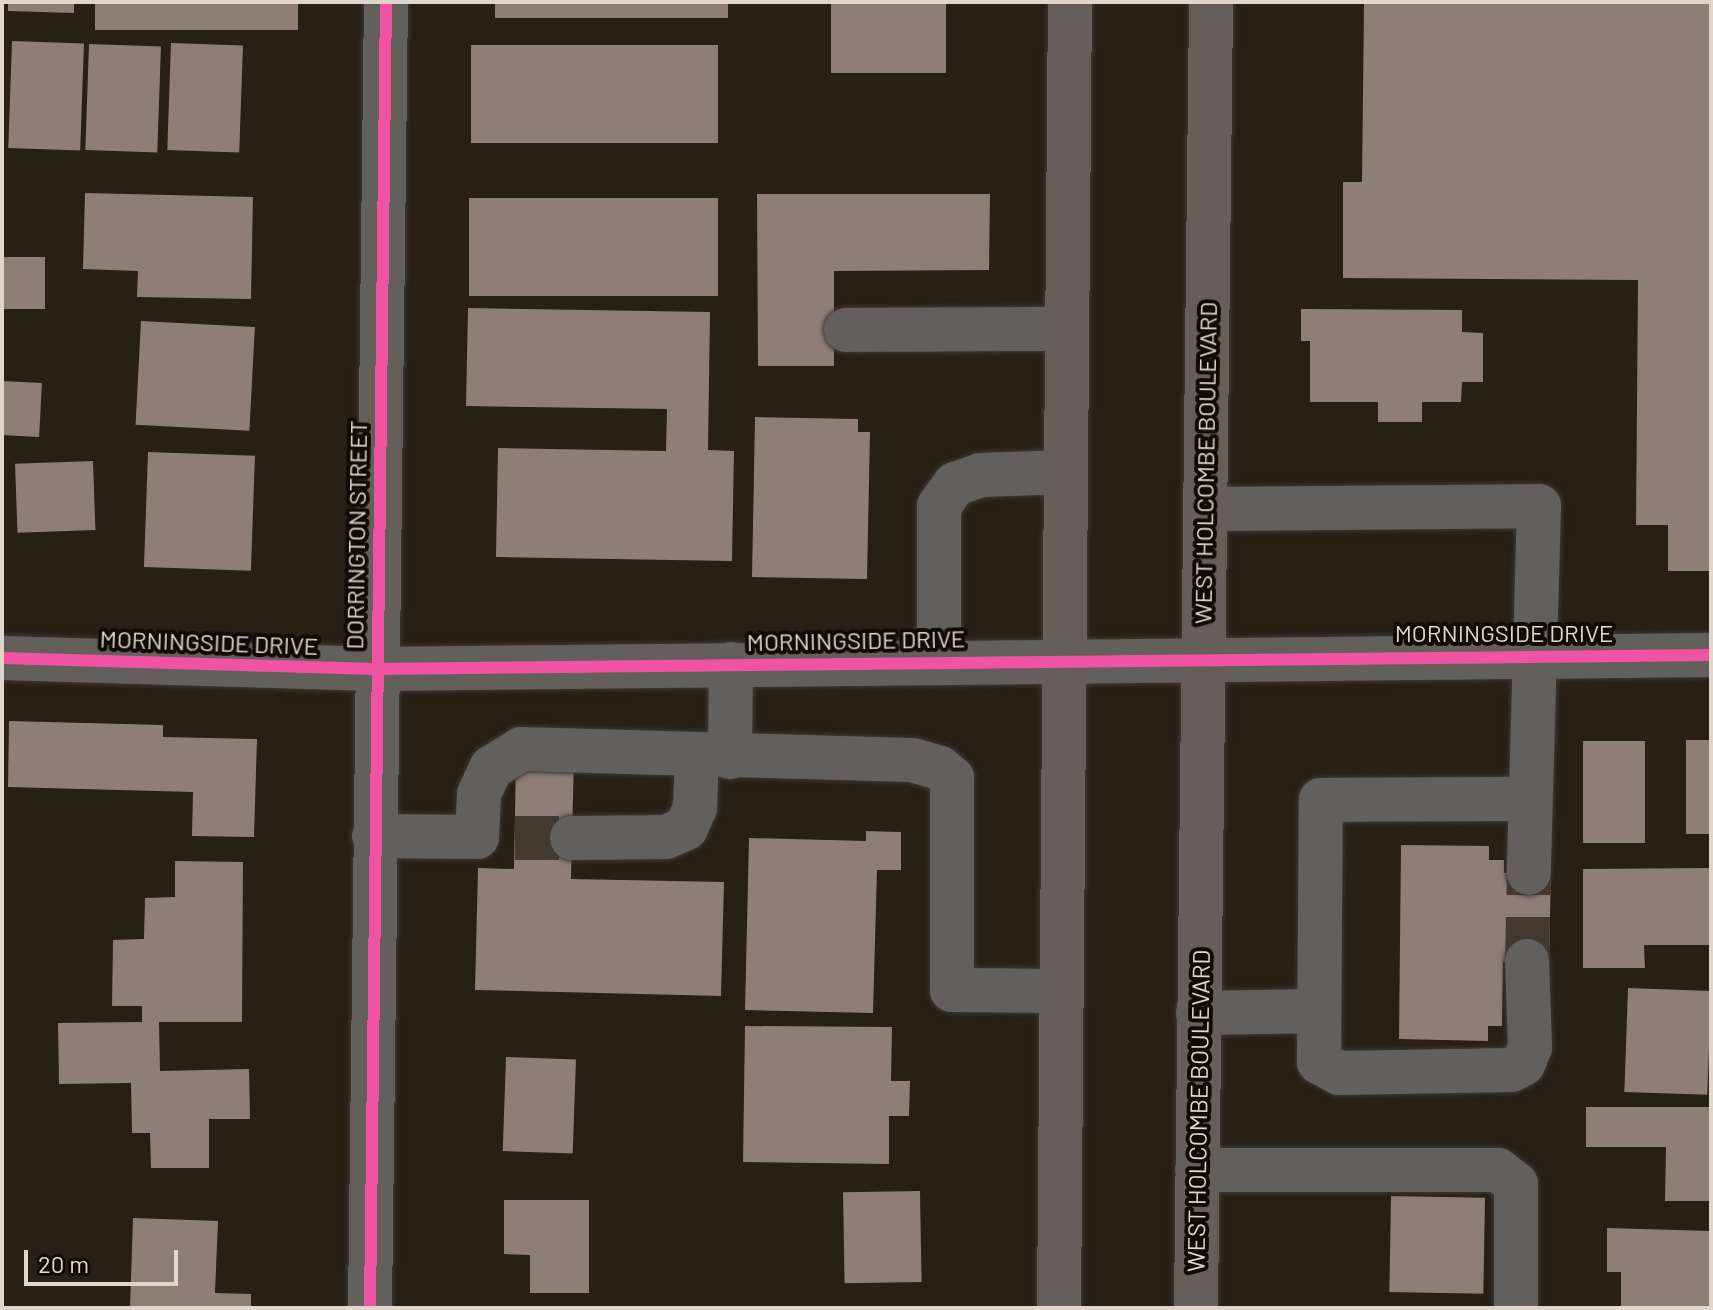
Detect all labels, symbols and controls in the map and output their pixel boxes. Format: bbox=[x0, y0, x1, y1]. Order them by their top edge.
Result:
street label: WEST HOLCOMBE BOULEVARD bbox=[1188, 302, 1222, 624]
street label: DORRINGTON STREET bbox=[340, 420, 372, 650]
street label: MORNINGSIDE DRIVE bbox=[1395, 619, 1613, 647]
street label: MORNINGSIDE DRIVE bbox=[99, 624, 319, 660]
street label: MORNINGSIDE DRIVE bbox=[746, 624, 966, 656]
street label: WEST HOLCOMBE BOULEVARD bbox=[1181, 950, 1215, 1272]
scale bar bbox=[28, 1234, 182, 1284]
text: 20 m bbox=[38, 1249, 89, 1278]

